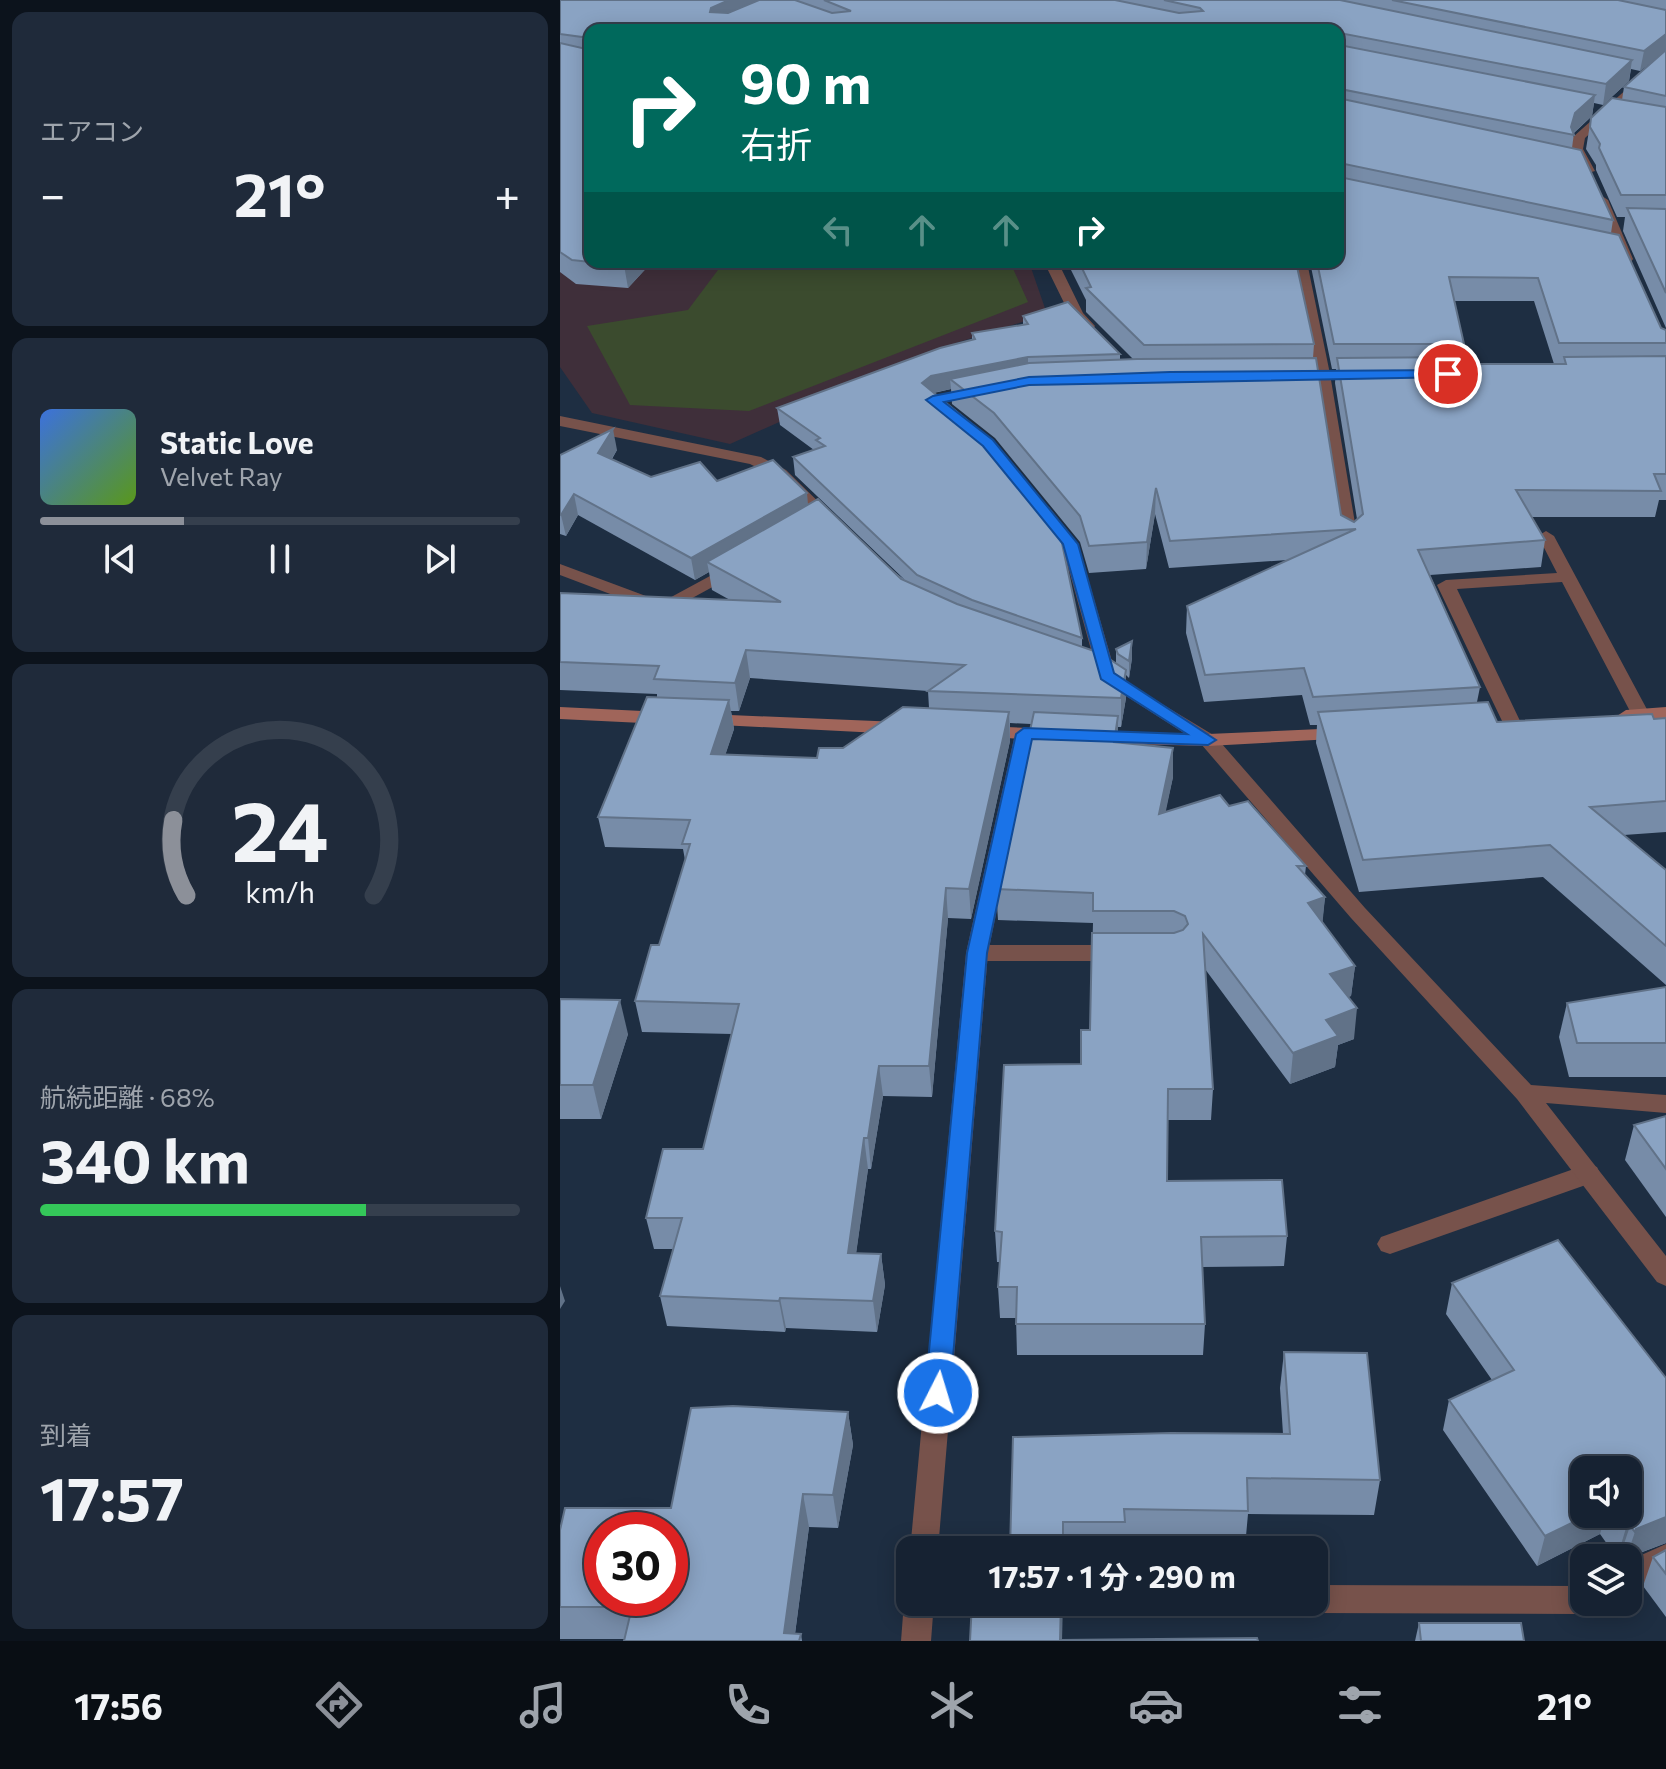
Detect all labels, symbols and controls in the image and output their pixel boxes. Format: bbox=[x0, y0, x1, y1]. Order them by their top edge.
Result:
text: 90 m bbox=[740, 47, 871, 116]
icon: right bbox=[608, 56, 712, 160]
text: エアコン bbox=[40, 115, 144, 146]
text: 右折 bbox=[740, 121, 812, 165]
text: 21° bbox=[234, 156, 326, 229]
text: − bbox=[40, 166, 65, 220]
text: + bbox=[494, 166, 520, 220]
icon: left bbox=[816, 208, 860, 252]
icon: ahead bbox=[900, 208, 944, 252]
icon: ahead bbox=[984, 208, 1028, 252]
icon: right bbox=[1068, 208, 1112, 252]
pin bbox=[1414, 340, 1482, 408]
icon: arrive bbox=[1426, 352, 1470, 396]
text: Static Love bbox=[160, 423, 314, 460]
text: Velvet Ray bbox=[160, 460, 283, 491]
icon: previous bbox=[98, 537, 142, 581]
icon: pause bbox=[258, 537, 302, 581]
icon: next bbox=[418, 537, 462, 581]
text: 24 bbox=[231, 777, 329, 879]
text: km/h bbox=[245, 875, 315, 910]
text: 航続距離 · 68% bbox=[40, 1081, 215, 1112]
text: 340 km bbox=[40, 1122, 250, 1195]
position arrow bbox=[896, 1351, 980, 1435]
text: 到着 bbox=[40, 1419, 92, 1450]
map controls bbox=[1570, 1456, 1642, 1616]
button: sound bbox=[1570, 1456, 1642, 1528]
text: 17:57 bbox=[40, 1460, 184, 1533]
speed limit sign: 30 bbox=[584, 1512, 688, 1616]
button: layers bbox=[1570, 1544, 1642, 1616]
text: 17:57 · 1 分 · 290 m bbox=[988, 1557, 1236, 1594]
icon: directions bbox=[311, 1677, 367, 1733]
icon: music bbox=[515, 1677, 571, 1733]
icon: phone bbox=[720, 1677, 776, 1733]
icon: climate bbox=[924, 1677, 980, 1733]
icon: car bbox=[1128, 1677, 1184, 1733]
icon: filters bbox=[1332, 1677, 1388, 1733]
text: 17:56 bbox=[74, 1683, 163, 1727]
text: 21° bbox=[1537, 1683, 1592, 1727]

